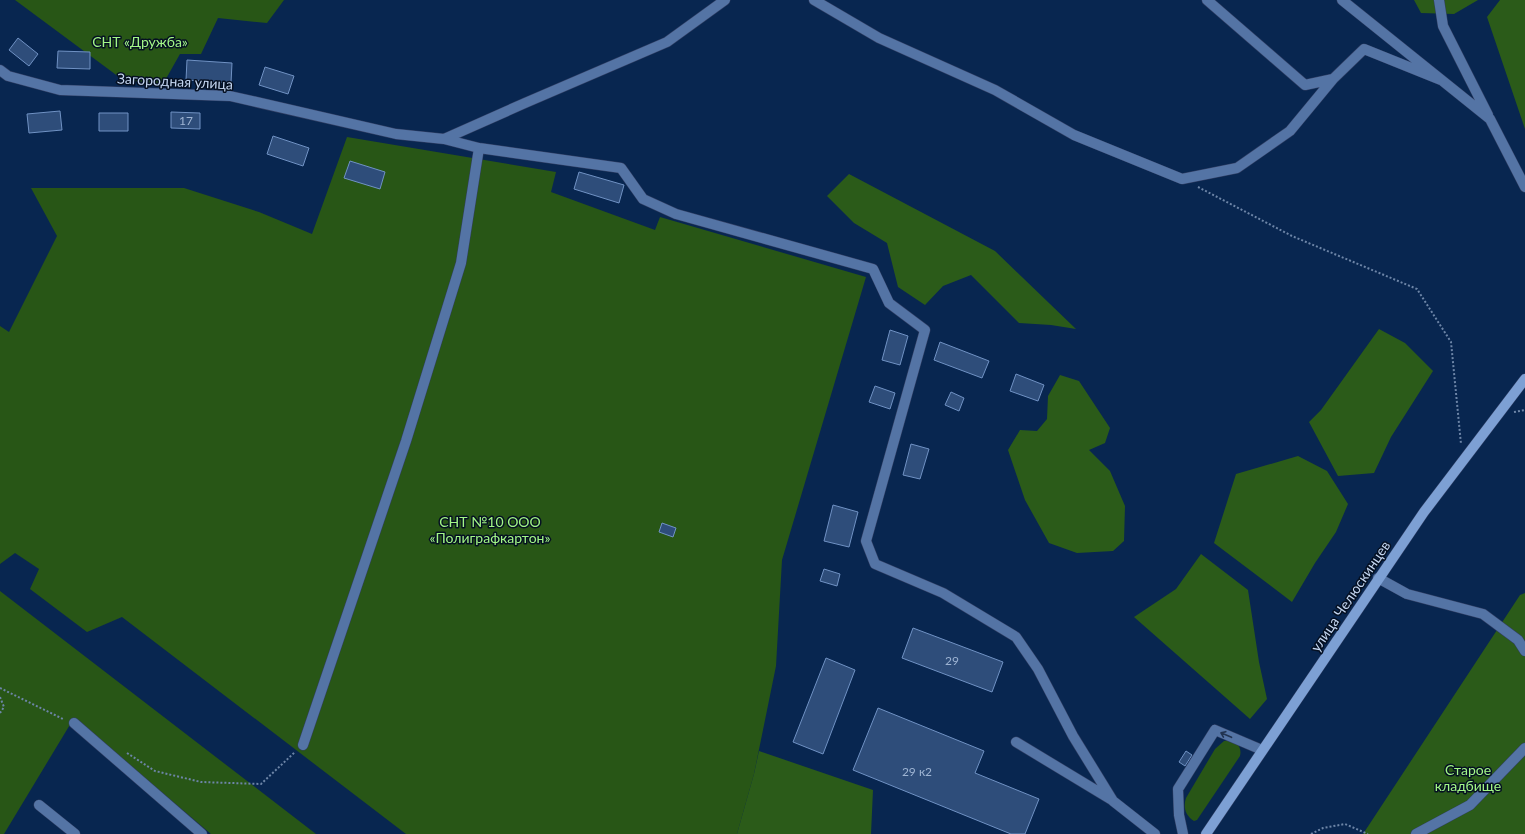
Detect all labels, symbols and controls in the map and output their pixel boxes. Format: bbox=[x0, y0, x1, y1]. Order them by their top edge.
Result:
park label: СНТ «Дружба» bbox=[92, 33, 188, 50]
street label: Загородная улица bbox=[117, 69, 233, 93]
house number: 17 bbox=[179, 113, 193, 128]
park label: СНТ №10 ООО «Полиграфкартон» bbox=[430, 513, 550, 546]
street label: улица Челюскинцев bbox=[1307, 537, 1393, 655]
house number: 29 bbox=[945, 653, 959, 668]
one-way arrow bbox=[1221, 730, 1233, 738]
park label: Старое кладбище bbox=[1435, 761, 1501, 794]
house number: 29 к2 bbox=[902, 764, 932, 779]

